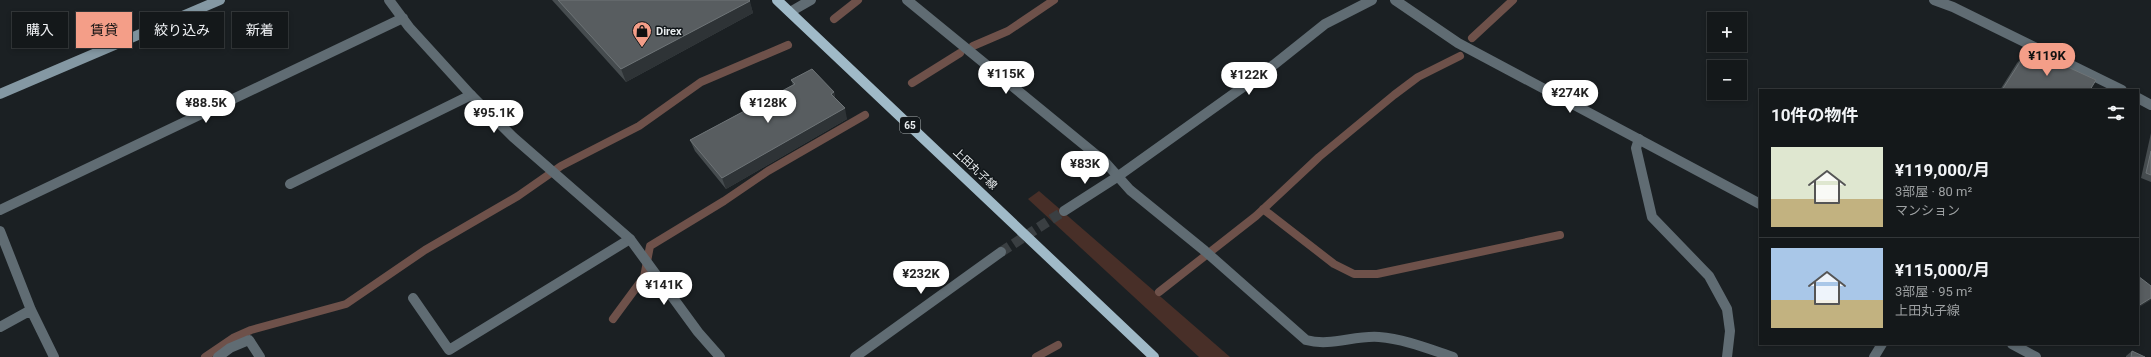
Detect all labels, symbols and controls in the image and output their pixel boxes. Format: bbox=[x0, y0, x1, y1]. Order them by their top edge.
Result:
chip: 購入 bbox=[12, 12, 68, 48]
chip: 賃貸 bbox=[76, 12, 132, 48]
chip: 絞り込み bbox=[140, 12, 224, 48]
chip: 新着 bbox=[232, 12, 288, 48]
map controls bbox=[1707, 12, 1747, 100]
button: + bbox=[1707, 12, 1747, 52]
shop icon: Direx bbox=[631, 20, 653, 48]
place label: Direx bbox=[656, 25, 682, 38]
pin: ¥119K bbox=[2019, 43, 2075, 77]
text: ¥119K bbox=[2028, 48, 2066, 63]
button: − bbox=[1707, 60, 1747, 100]
pin: ¥115K bbox=[978, 61, 1034, 95]
pin: ¥122K bbox=[1221, 62, 1277, 96]
text: ¥115K bbox=[987, 66, 1025, 81]
text: ¥122K bbox=[1230, 67, 1268, 82]
pin: ¥274K bbox=[1542, 80, 1598, 114]
text: ¥274K bbox=[1551, 85, 1589, 100]
pin: ¥88.5K bbox=[173, 90, 239, 124]
pin: ¥128K bbox=[740, 90, 796, 124]
text: ¥88.5K bbox=[185, 95, 227, 110]
text: ¥128K bbox=[749, 95, 787, 110]
pin: ¥95.1K bbox=[461, 100, 527, 134]
icon: filters bbox=[2105, 102, 2127, 124]
text: ¥95.1K bbox=[473, 105, 515, 120]
text: 10件の物件 bbox=[1771, 105, 1859, 125]
road number: 65 bbox=[900, 117, 920, 133]
street label: 上田丸子線 bbox=[950, 145, 1000, 193]
pin: ¥83K bbox=[1061, 151, 1109, 185]
text: ¥83K bbox=[1070, 156, 1100, 171]
text: ¥119,000/月 bbox=[1895, 160, 1990, 180]
icon: home bbox=[1803, 163, 1851, 211]
text: 3部屋 · 80 m² bbox=[1895, 184, 1972, 199]
text: マンション bbox=[1895, 203, 1960, 218]
text: ¥115,000/月 bbox=[1895, 260, 1990, 280]
pin: ¥232K bbox=[893, 261, 949, 295]
icon: home bbox=[1803, 264, 1851, 312]
text: ¥232K bbox=[902, 266, 940, 281]
pin: ¥141K bbox=[636, 272, 692, 306]
text: ¥141K bbox=[645, 277, 683, 292]
text: 3部屋 · 95 m² bbox=[1895, 284, 1972, 299]
text: 上田丸子線 bbox=[1895, 303, 1960, 318]

